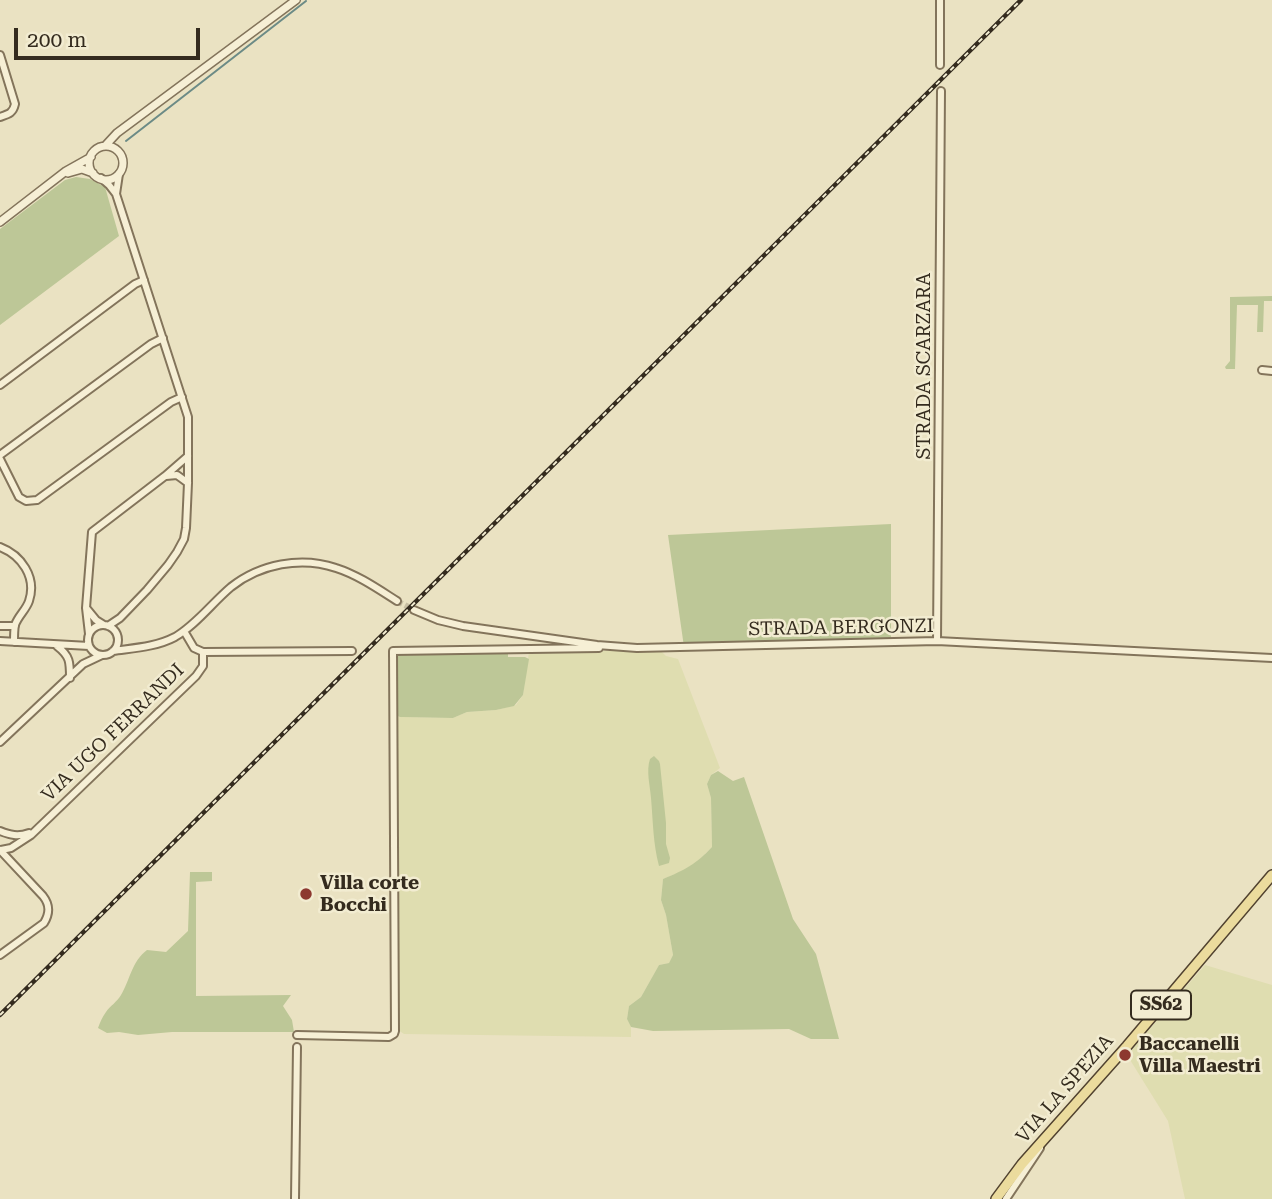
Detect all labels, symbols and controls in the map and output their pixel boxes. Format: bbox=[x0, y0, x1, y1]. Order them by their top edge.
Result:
scale bar bbox=[18, 14, 203, 58]
text: 200 m bbox=[27, 28, 87, 52]
street label: STRADA SCARZARA bbox=[913, 273, 935, 459]
street label: STRADA BERGONZI bbox=[748, 615, 934, 641]
street label: VIA UGO FERRANDI bbox=[37, 659, 189, 807]
place label: Villa corte Bocchi bbox=[320, 872, 419, 916]
marker: Villa corte Bocchi bbox=[298, 886, 314, 902]
road number: SS62 bbox=[1131, 990, 1191, 1020]
street label: VIA LA SPEZIA bbox=[1012, 1030, 1118, 1148]
place label: Baccanelli Villa Maestri bbox=[1139, 1033, 1261, 1077]
marker: Baccanelli Villa Maestri bbox=[1117, 1047, 1133, 1063]

